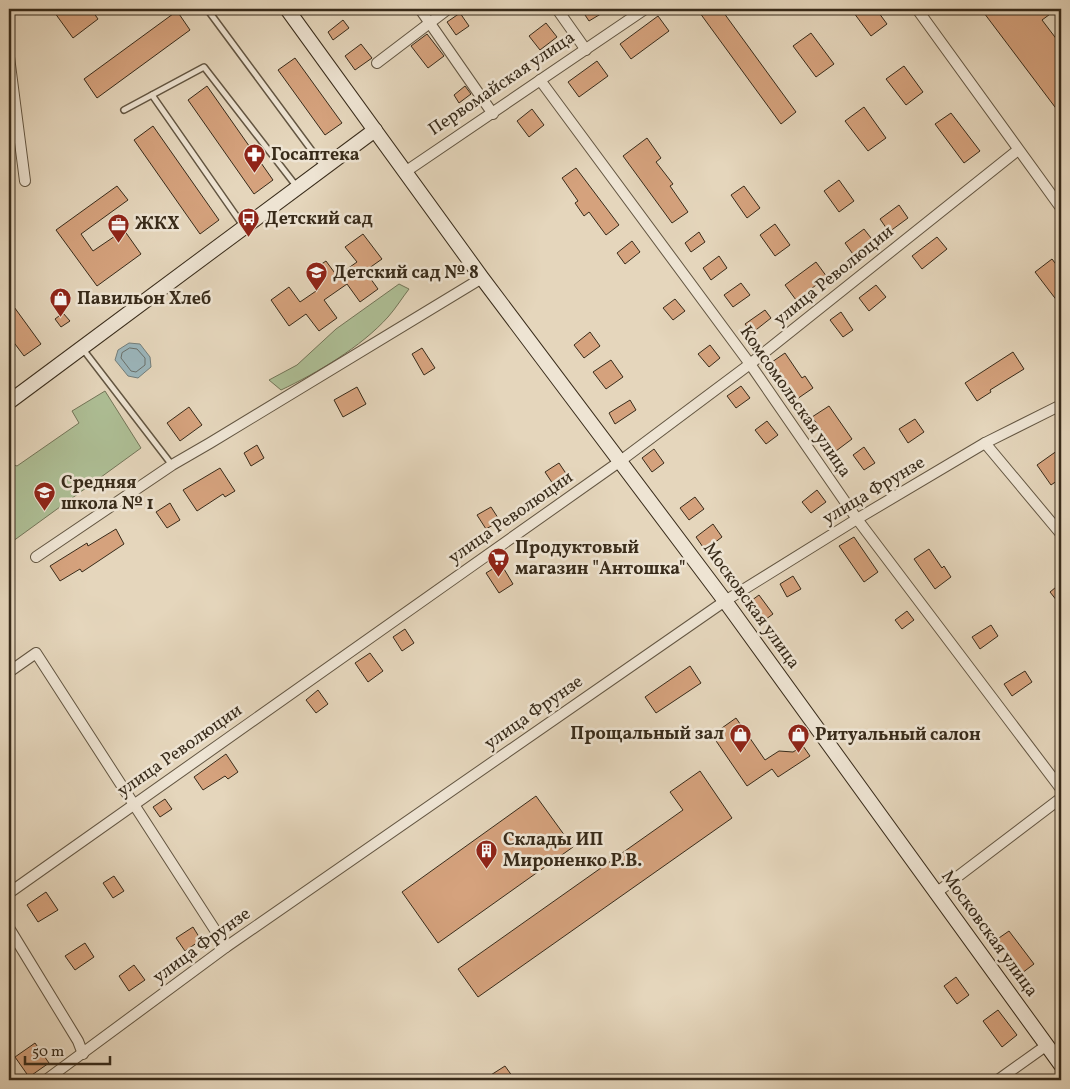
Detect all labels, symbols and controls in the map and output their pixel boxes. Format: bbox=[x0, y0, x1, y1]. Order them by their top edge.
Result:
street label: Первомайская улица bbox=[424, 26, 580, 142]
pharmacy icon: Госаптека bbox=[243, 143, 267, 174]
place label: Госаптека bbox=[271, 143, 360, 168]
bus stop icon: Детский сад bbox=[237, 207, 261, 238]
place label: Детский сад bbox=[265, 207, 373, 232]
office icon: ЖКХ bbox=[107, 212, 131, 243]
place label: ЖКХ bbox=[135, 212, 180, 237]
street label: улица Революции bbox=[769, 220, 899, 332]
school or university icon: Детский сад № 8 bbox=[305, 261, 329, 292]
place label: Детский сад № 8 bbox=[333, 261, 479, 286]
shop icon: Павильон Хлеб bbox=[49, 287, 73, 318]
place label: Павильон Хлеб bbox=[77, 287, 211, 312]
street label: Комсомольская улица bbox=[733, 321, 857, 483]
street label: улица Фрунзе bbox=[818, 451, 930, 531]
street label: улица Революции bbox=[443, 465, 579, 571]
place label: Средняя школа № 1 bbox=[61, 471, 154, 517]
school or university icon: Средняя школа № 1 bbox=[33, 481, 57, 512]
place label: Продуктовый магазин "Антошка" bbox=[515, 536, 686, 582]
street label: Московская улица bbox=[696, 537, 806, 675]
supermarket icon: Продуктовый магазин "Антошка" bbox=[487, 546, 511, 577]
street label: улица Фрунзе bbox=[480, 670, 588, 756]
street label: улица Революции bbox=[112, 698, 248, 804]
place label: Прощальный зал bbox=[570, 722, 724, 747]
shop icon: Прощальный зал bbox=[728, 722, 752, 753]
shop icon: Ритуальный салон bbox=[787, 723, 811, 754]
place label: Ритуальный салон bbox=[815, 723, 981, 748]
place label: Склады ИП Мироненко Р.В. bbox=[503, 828, 642, 874]
building icon: Склады ИП Мироненко Р.В. bbox=[475, 838, 499, 869]
street label: Московская улица bbox=[934, 865, 1044, 1003]
street label: улица Фрунзе bbox=[148, 902, 256, 990]
scale bar bbox=[25, 1034, 110, 1066]
text: 50 m bbox=[32, 1042, 64, 1063]

